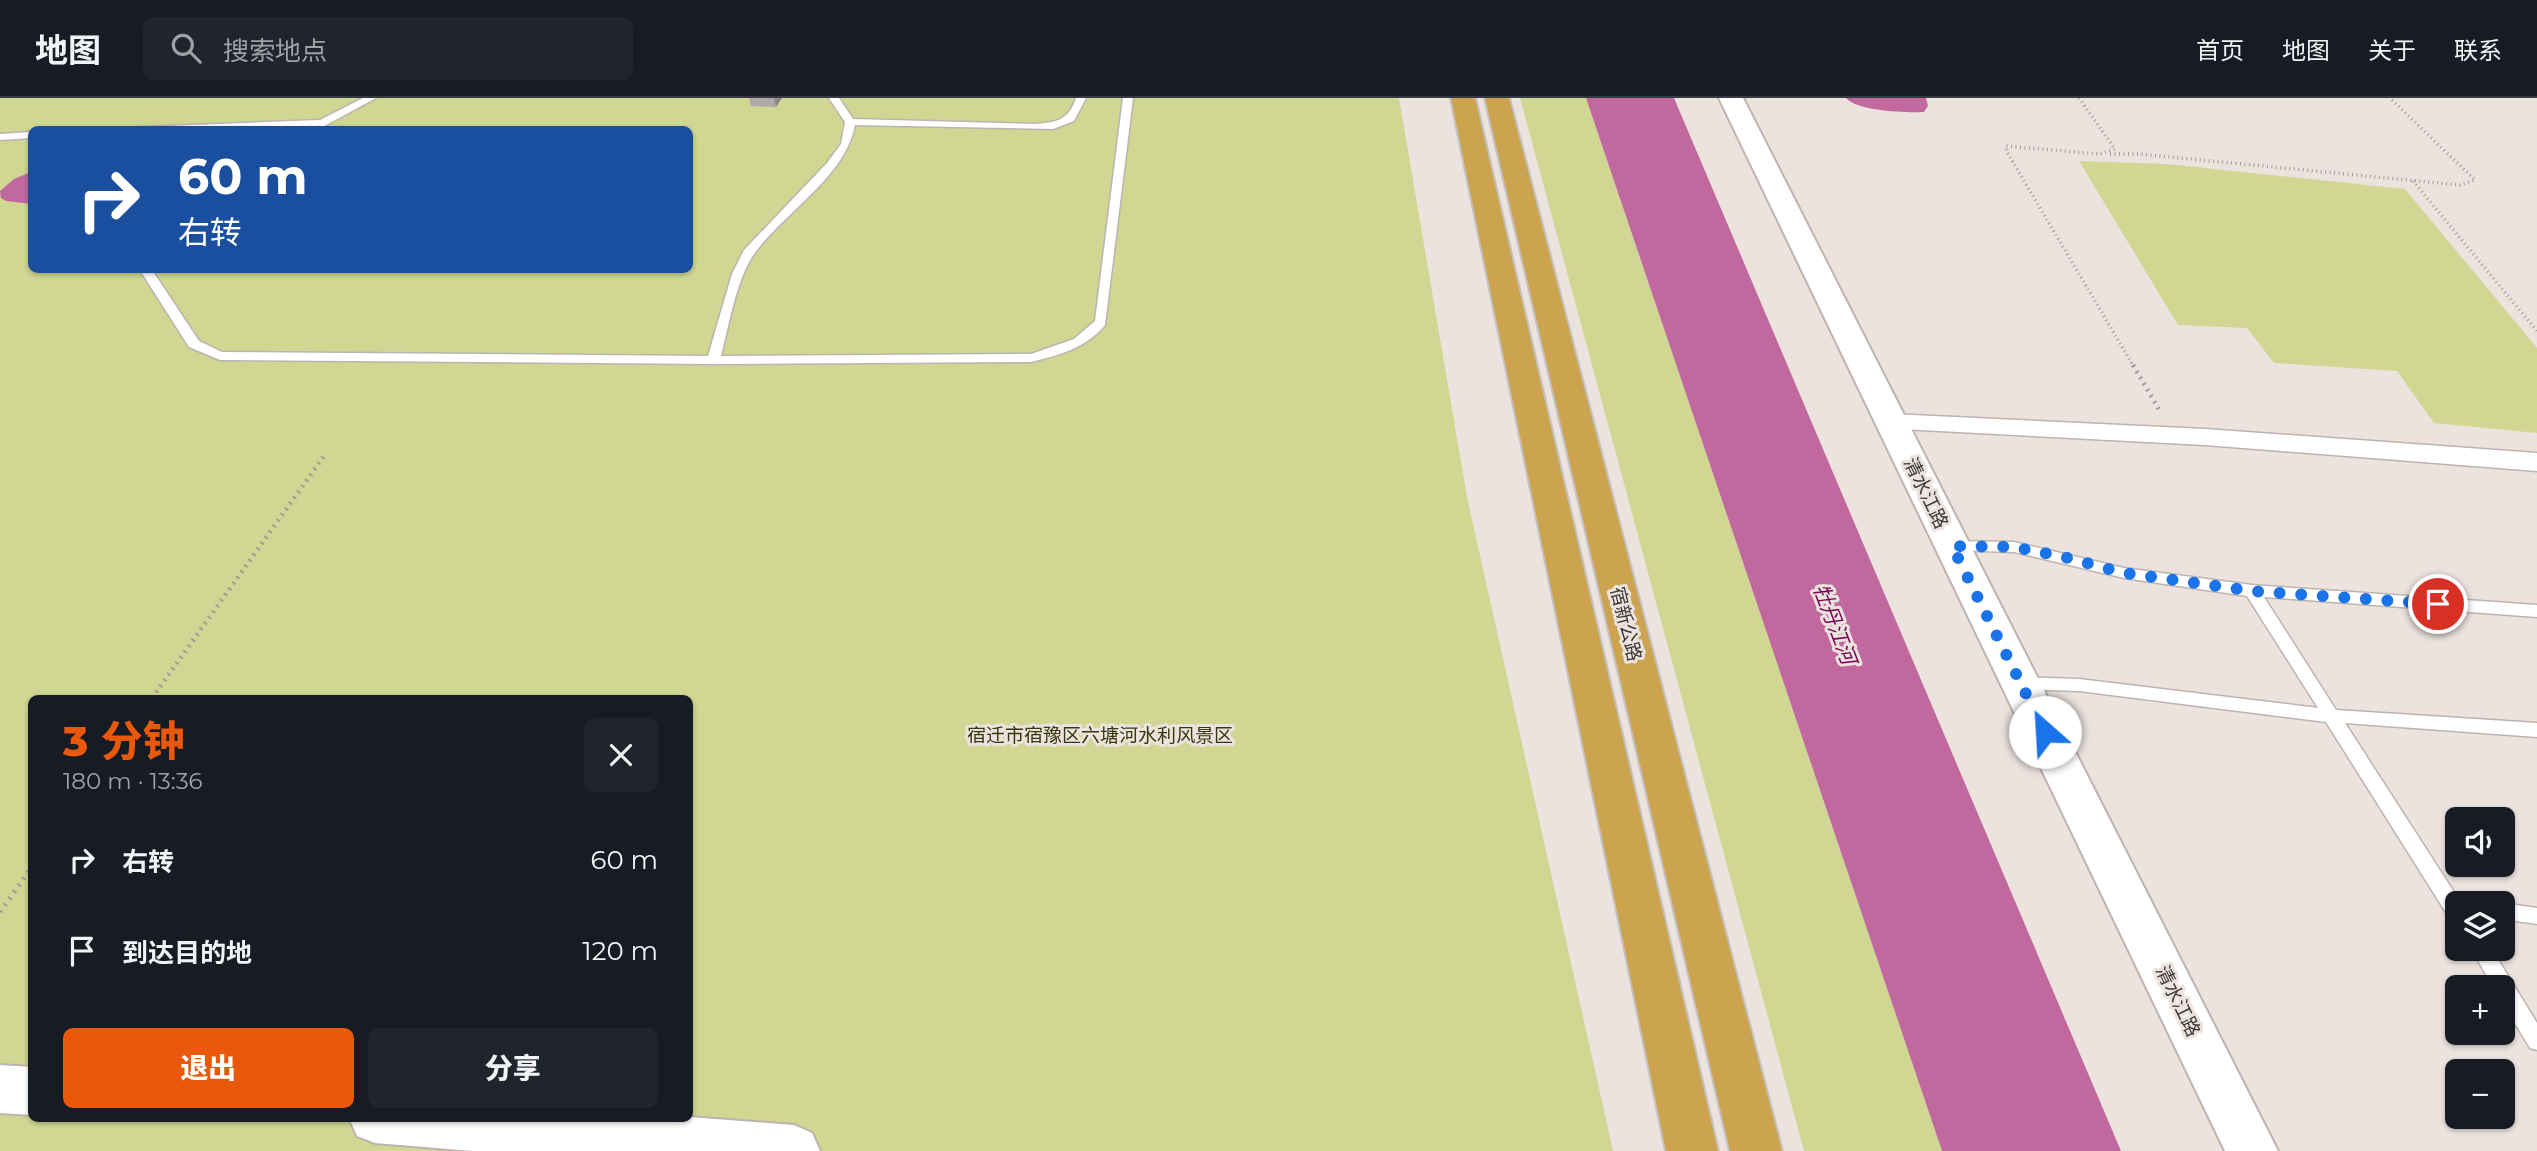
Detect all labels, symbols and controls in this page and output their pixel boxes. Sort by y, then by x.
search box [143,17,633,80]
icon: search [167,29,205,67]
text: 地图 [35,30,101,70]
text: 搜索地点 [223,35,327,67]
text: 首页 [2196,36,2244,65]
text: 地图 [2282,36,2330,65]
text: 关于 [2368,36,2416,65]
text: 联系 [2454,36,2502,65]
text: 60 m [178,147,308,206]
icon: right [63,154,154,245]
text: 右转 [178,213,242,252]
street label: 清水江路 [1899,454,1953,532]
pin [2408,574,2468,634]
water label: 牡丹江河 [1808,580,1863,671]
street label: 宿新公路 [1606,584,1646,664]
icon: arrive [2419,585,2457,623]
position arrow [2008,695,2082,769]
text: 3 分钟 [63,715,185,767]
button: close [584,718,658,792]
park label: 宿迁市宿豫区六塘河水利风景区 [967,724,1233,747]
text: 180 m · 13:36 [63,767,203,795]
map controls [2445,807,2515,1129]
button: sound [2445,807,2515,877]
icon: right [63,841,101,879]
text: 60 m [591,844,658,876]
text: 右转 [122,846,174,878]
button: layers [2445,891,2515,961]
icon: arrive [63,932,101,970]
text: 120 m [582,935,658,967]
text: 到达目的地 [122,937,252,969]
street label: 清水江路 [2151,962,2205,1040]
button: + [2445,975,2515,1045]
button: 退出 [63,1028,354,1108]
button: 分享 [368,1028,658,1108]
button: − [2445,1059,2515,1129]

